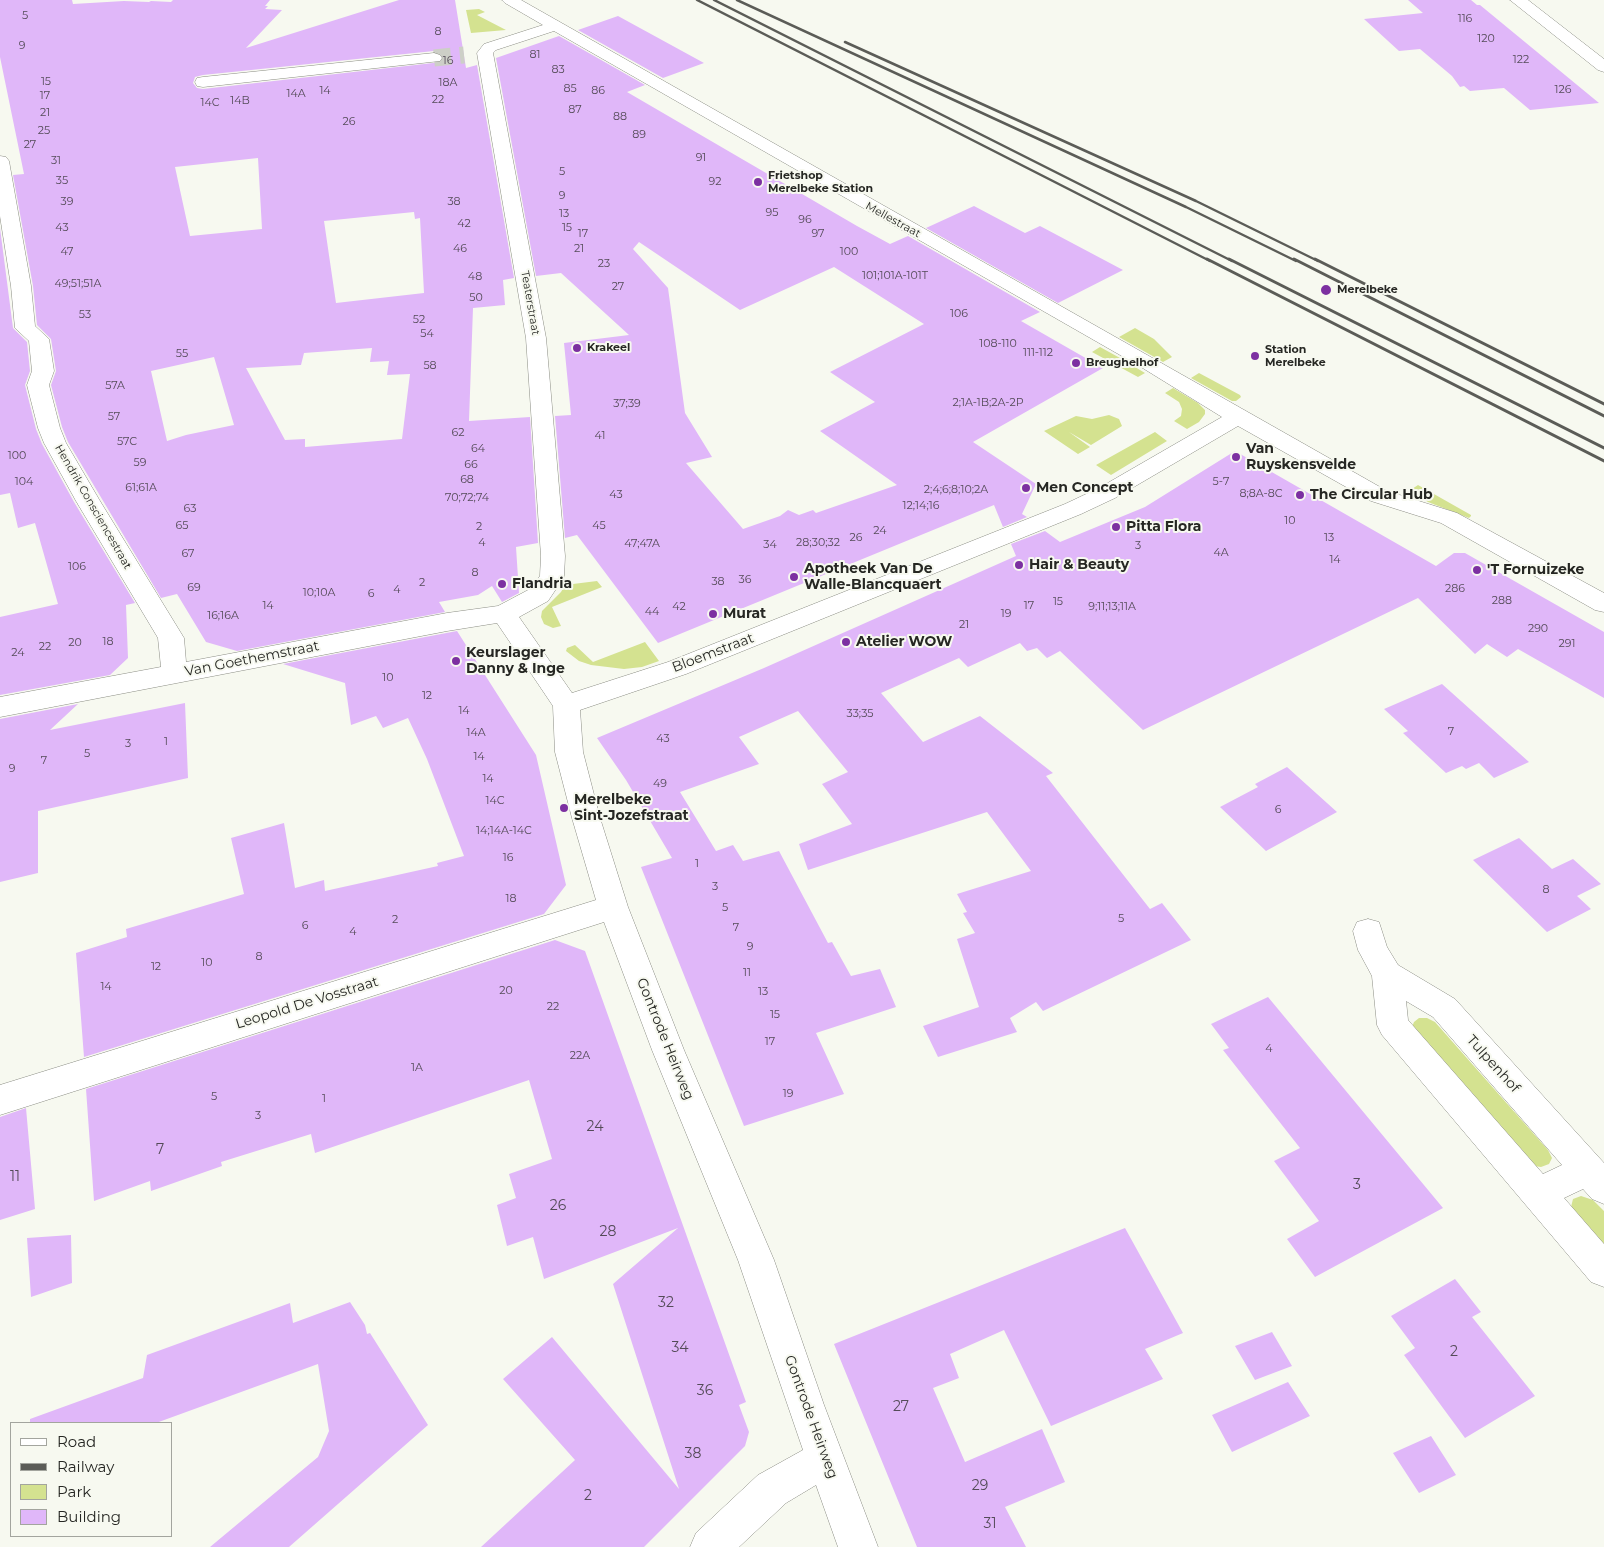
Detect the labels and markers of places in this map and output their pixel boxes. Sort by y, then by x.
place label: Frietshop Merelbeke Station [768,169,873,195]
marker: Frietshop Merelbeke Station [752,176,764,188]
marker: Merelbeke [1319,283,1333,297]
place label: Merelbeke [1337,283,1398,297]
place label: Krakeel [587,341,630,355]
marker: Krakeel [571,342,583,354]
place label: Station Merelbeke [1265,343,1326,369]
marker: Station Merelbeke [1249,350,1261,362]
place label: Breughelhof [1086,356,1158,370]
marker: Breughelhof [1070,357,1082,369]
place label: Van Ruyskensvelde [1246,441,1356,474]
marker: Van Ruyskensvelde [1230,451,1242,463]
place label: Men Concept [1036,480,1133,496]
marker: Men Concept [1020,482,1032,494]
place label: The Circular Hub [1310,487,1433,503]
marker: The Circular Hub [1294,489,1306,501]
place label: Pitta Flora [1126,519,1201,535]
marker: Pitta Flora [1110,521,1122,533]
place label: Hair & Beauty [1029,557,1129,573]
marker: Hair & Beauty [1013,559,1025,571]
place label: Apotheek Van De Walle-Blancquaert [804,561,942,594]
place label: 'T Fornuizeke [1487,562,1584,578]
marker: 'T Fornuizeke [1471,564,1483,576]
marker: Apotheek Van De Walle-Blancquaert [788,571,800,583]
place label: Flandria [512,576,572,592]
marker: Flandria [496,578,508,590]
place label: Murat [723,606,766,622]
marker: Murat [707,608,719,620]
place label: Atelier WOW [856,634,952,650]
marker: Atelier WOW [840,636,852,648]
place label: Keurslager Danny & Inge [466,645,565,678]
marker: Keurslager Danny & Inge [450,655,462,667]
place label: Merelbeke Sint-Jozefstraat [574,792,689,824]
marker: Merelbeke Sint-Jozefstraat [558,802,570,814]

